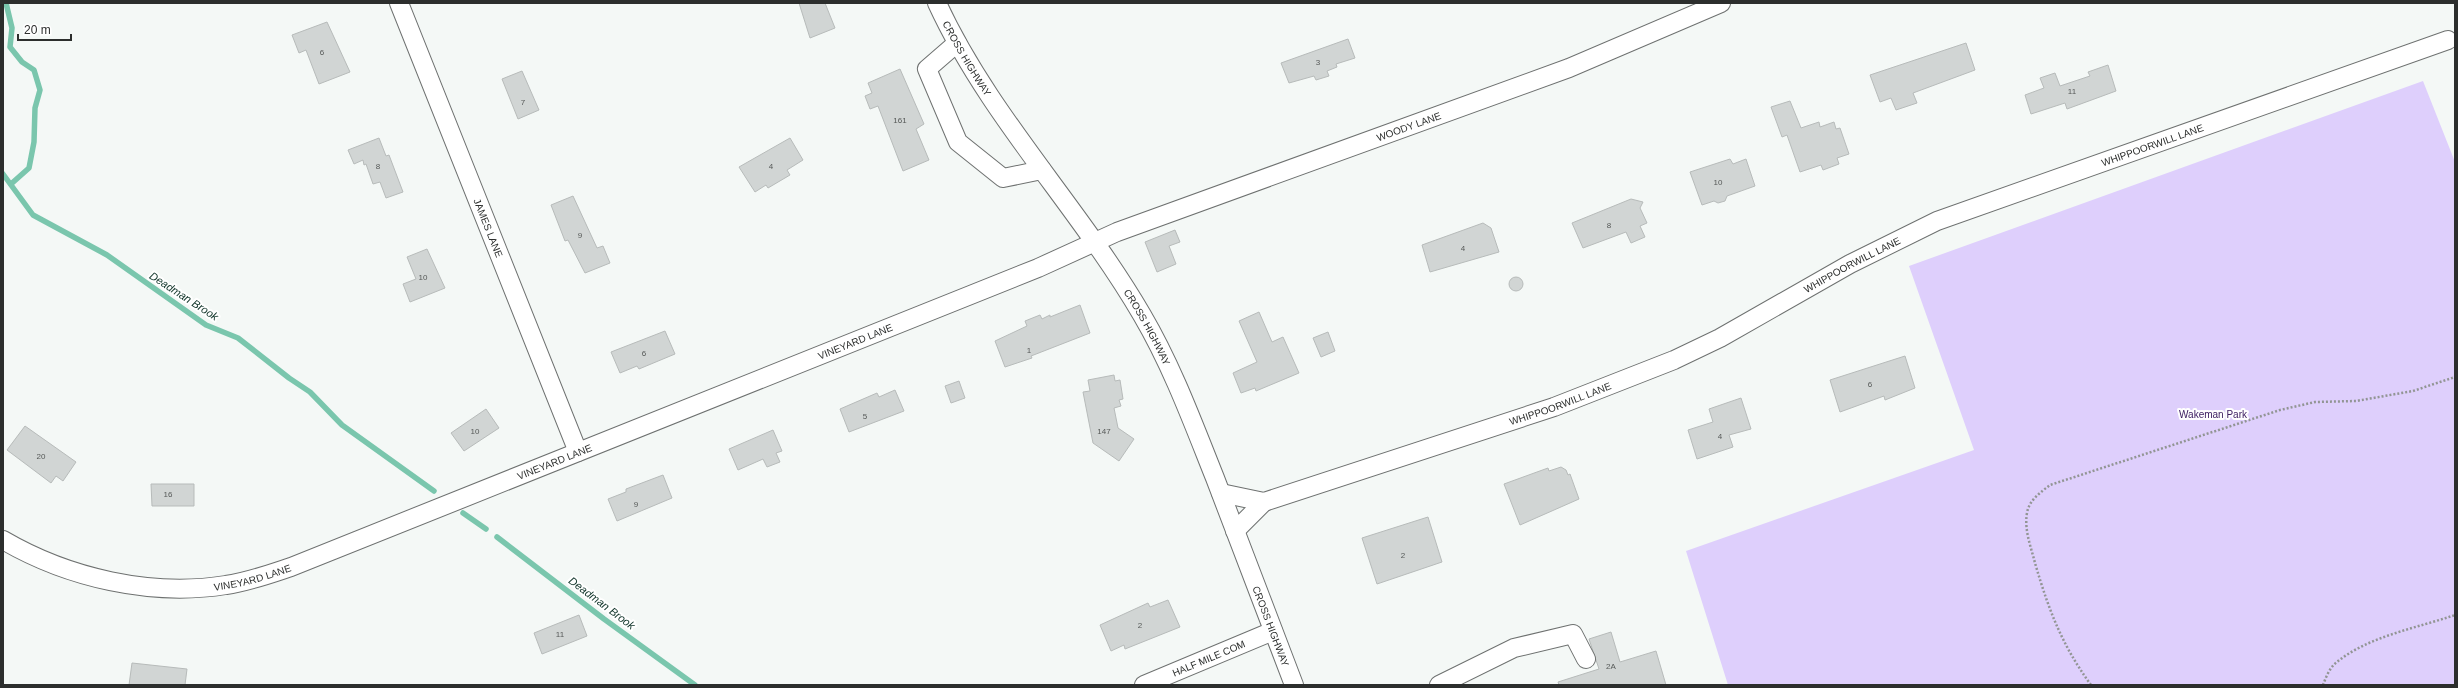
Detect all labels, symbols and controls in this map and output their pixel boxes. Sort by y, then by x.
scale bar [18,16,71,42]
street label: CROSS HIGHWAY [941,19,993,98]
text: 20 m [24,23,51,37]
house number: 6 [320,48,325,57]
house number: 3 [1316,58,1321,67]
house number: 11 [2068,87,2077,96]
house number: 7 [521,98,526,107]
street label: WOODY LANE [1375,110,1443,143]
house number: 161 [893,116,907,125]
street label: WHIPPOORWILL LANE [2100,122,2205,168]
house number: 8 [376,162,381,171]
house number: 4 [769,162,774,171]
house number: 10 [1714,178,1723,187]
street label: JAMES LANE [472,197,505,259]
house number: 8 [1607,221,1612,230]
house number: 9 [578,231,583,240]
street label: WHIPPOORWILL LANE [1802,235,1902,295]
house number: 4 [1461,244,1466,253]
water label: Deadman Brook [147,269,221,323]
house number: 10 [419,273,428,282]
street label: CROSS HIGHWAY [1122,287,1172,367]
street label: VINEYARD LANE [816,322,895,361]
house number: 1 [1027,346,1032,355]
house number: 6 [642,349,647,358]
street label: WHIPPOORWILL LANE [1508,380,1613,427]
house number: 6 [1868,380,1873,389]
park label: Wakeman Park [2179,409,2248,420]
house number: 5 [863,412,868,421]
house number: 10 [471,427,480,436]
house number: 147 [1097,427,1111,436]
house number: 4 [1718,432,1723,441]
street label: VINEYARD LANE [516,442,594,482]
house number: 20 [37,452,46,461]
house number: 16 [164,490,173,499]
house number: 9 [634,500,639,509]
house number: 2 [1401,551,1406,560]
street label: VINEYARD LANE [213,562,293,593]
water label: Deadman Brook [567,574,638,632]
street label: CROSS HIGHWAY [1250,585,1291,668]
house number: 2 [1138,621,1143,630]
house number: 11 [556,630,565,639]
street label: HALF MILE COM [1171,638,1247,679]
house number: 2A [1606,662,1617,671]

